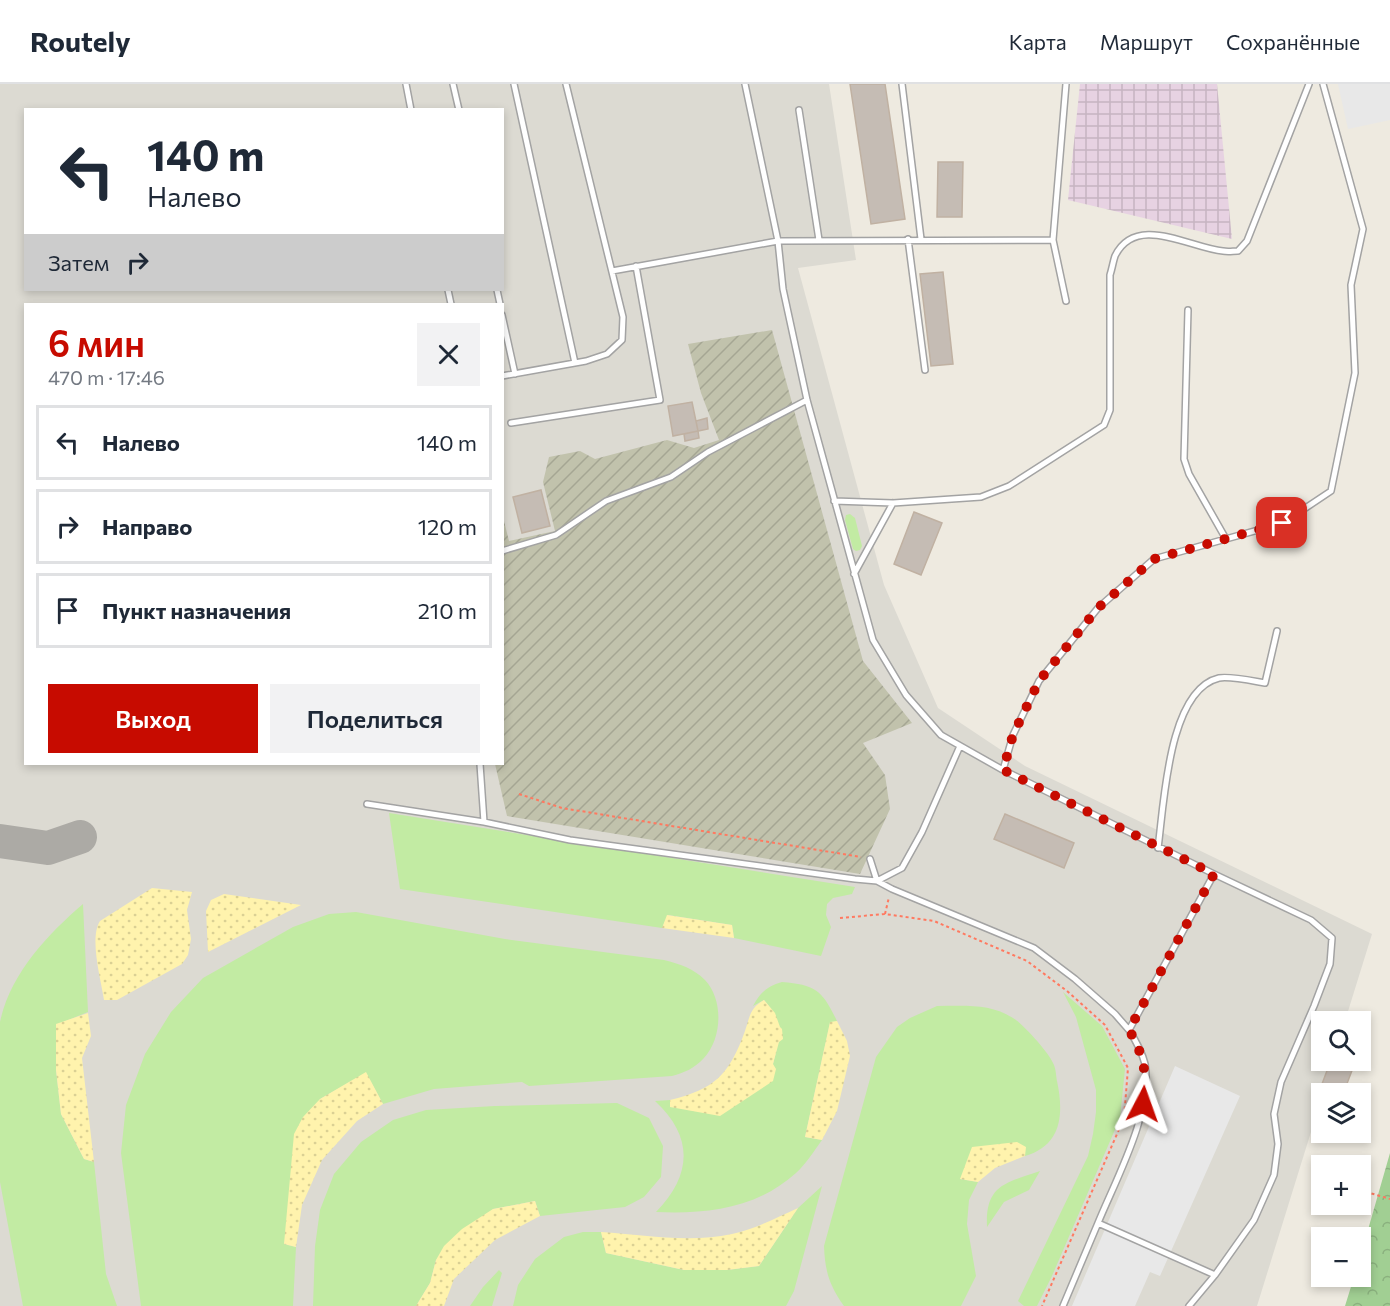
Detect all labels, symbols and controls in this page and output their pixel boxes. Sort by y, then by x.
text: Routely [30,24,131,58]
text: Карта [1009,29,1067,54]
text: Маршрут [1100,29,1193,54]
text: Сохранённые [1226,29,1360,54]
text: 140 m [147,128,264,180]
icon: left [48,132,126,210]
text: Налево [147,180,242,213]
icon: right [121,246,154,279]
text: Затем [48,249,109,276]
text: 6 мин [48,320,145,364]
button: close [417,323,480,386]
text: 470 m · 17:46 [48,365,165,389]
icon: left [51,426,84,459]
text: Налево [102,429,180,456]
text: 140 m [417,429,477,456]
pin [1256,497,1307,548]
icon: arrive [1265,506,1298,539]
icon: right [51,510,84,543]
text: Направо [102,513,192,540]
text: 120 m [418,513,477,540]
icon: arrive [51,594,84,627]
text: Пункт назначения [102,597,291,624]
text: 210 m [418,597,477,624]
button: Выход [48,684,258,753]
button: Поделиться [270,684,480,753]
map controls [1311,1011,1371,1287]
button: search [1311,1011,1371,1071]
position arrow [1111,1072,1175,1136]
button: layers [1311,1083,1371,1143]
button: + [1311,1155,1371,1215]
button: − [1311,1227,1371,1287]

